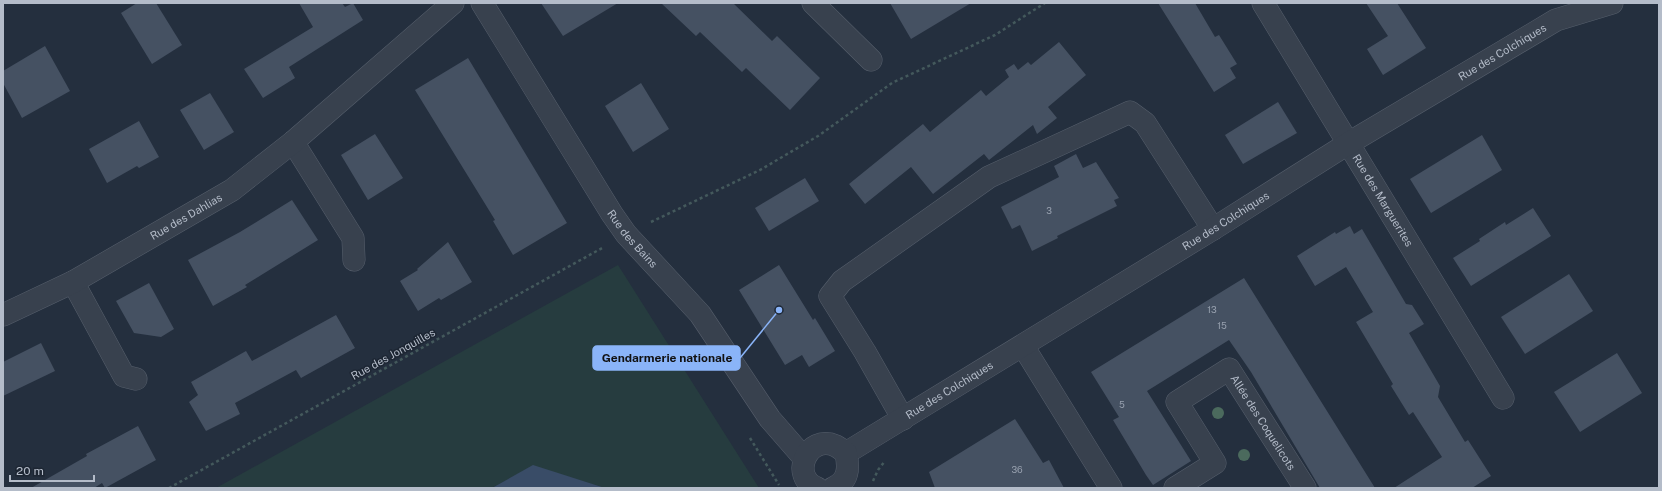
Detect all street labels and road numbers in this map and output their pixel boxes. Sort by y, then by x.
street label: Rue des Colchiques [1456,21,1549,83]
street label: Rue des Marguerites [1350,152,1416,249]
street label: Rue des Colchiques [1180,189,1272,252]
street label: Rue des Dahlias [148,191,225,242]
street label: Rue des Bains [605,208,660,270]
street label: Rue des Jonquilles [349,326,437,382]
street label: Rue des Colchiques [903,359,995,421]
street label: Allée des Coquelicots [1228,373,1298,473]

